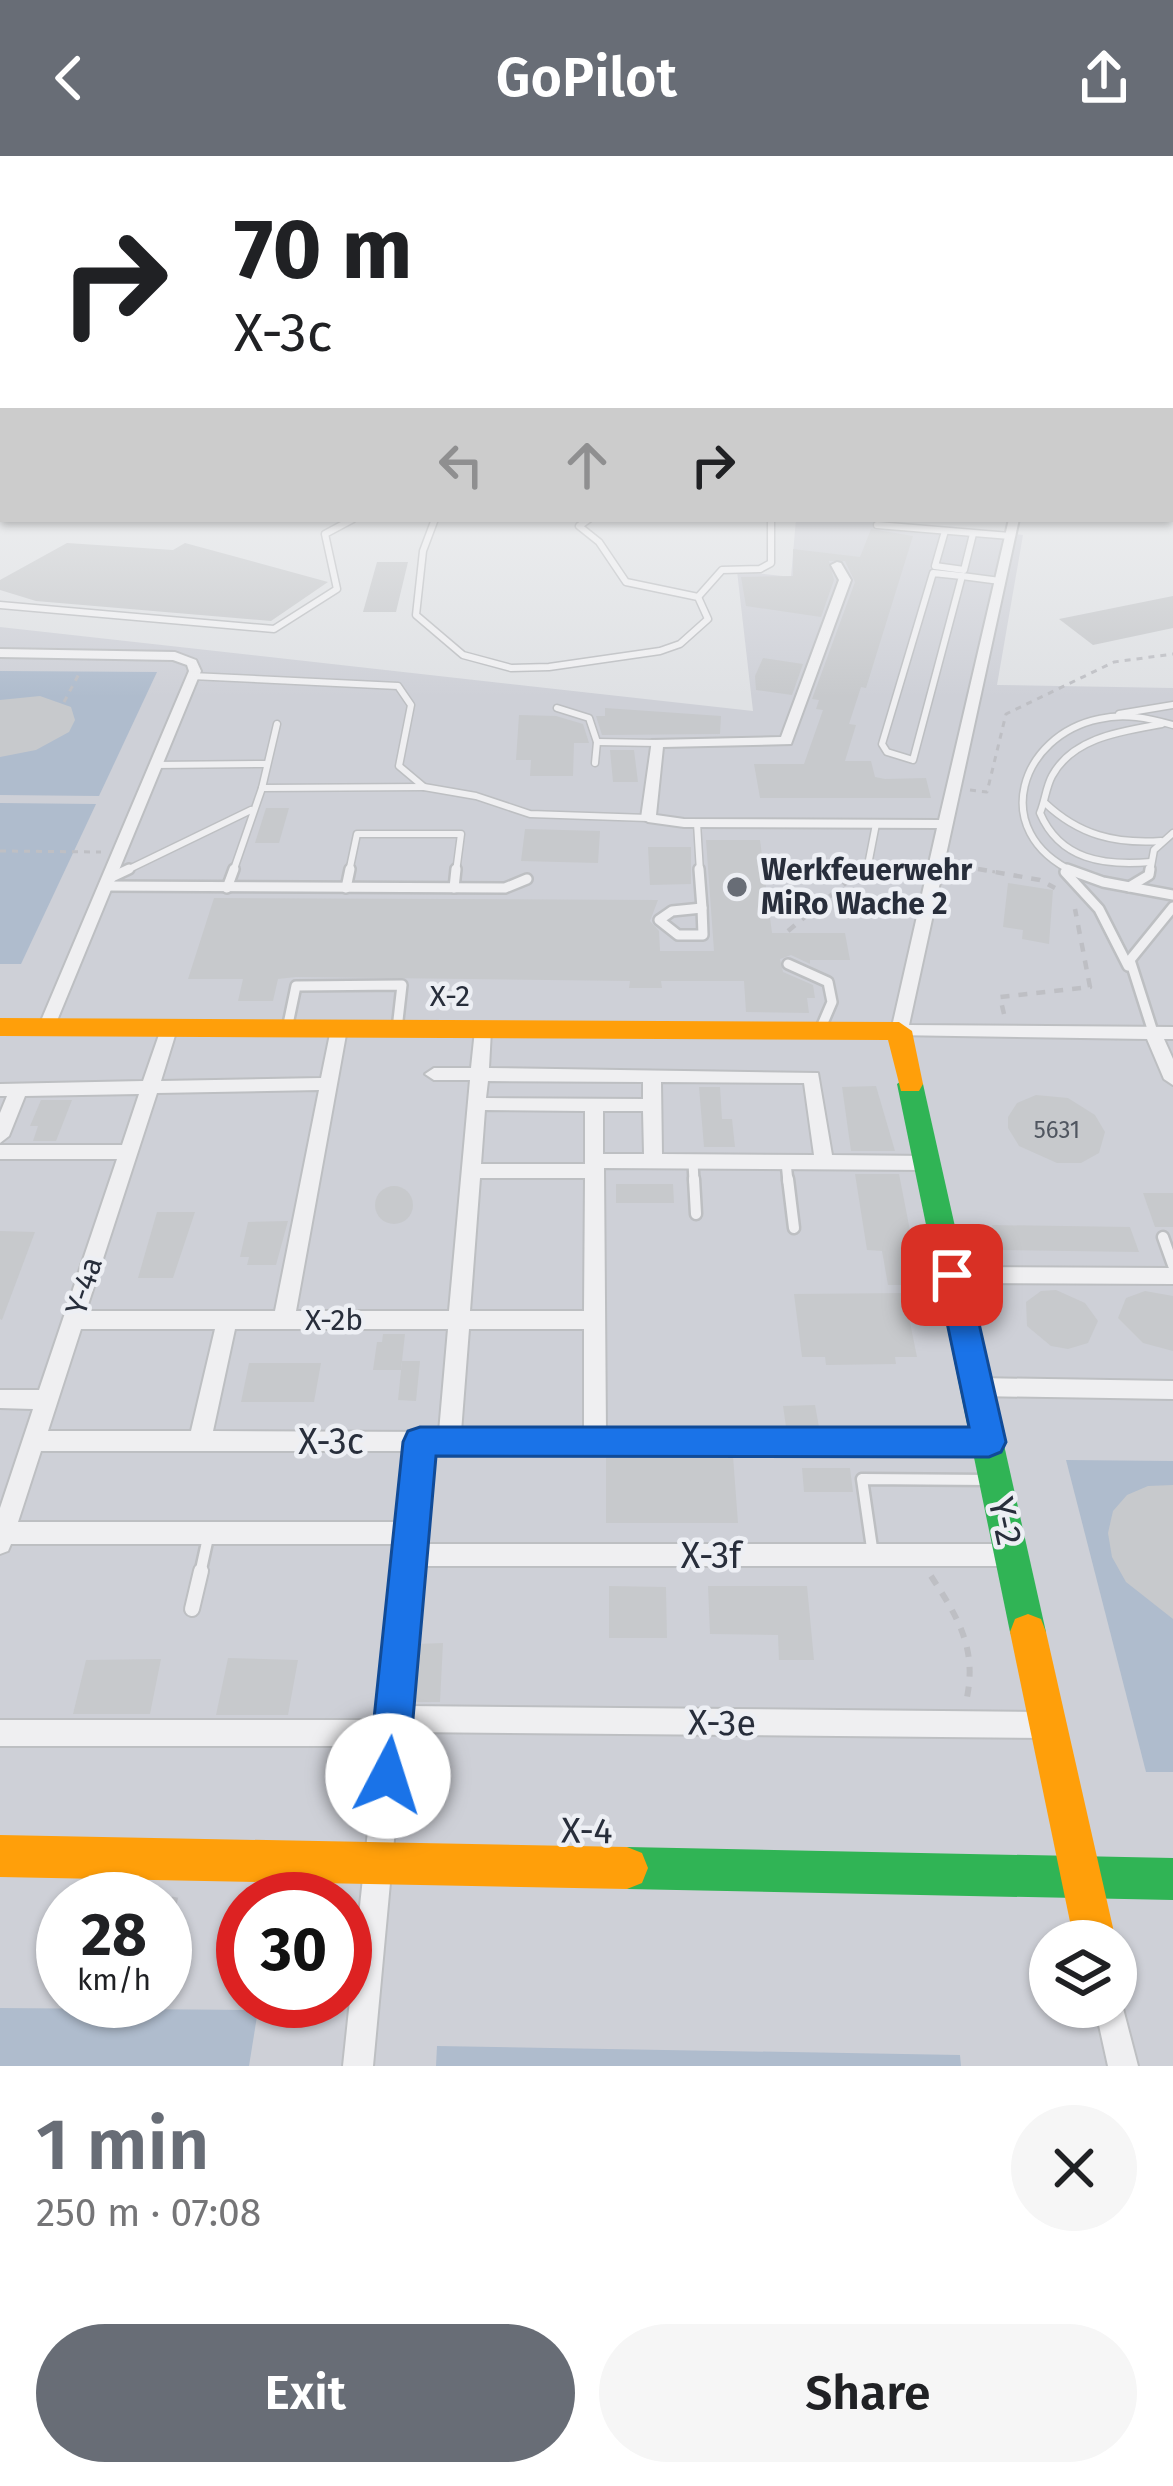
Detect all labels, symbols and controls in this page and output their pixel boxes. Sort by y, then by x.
icon: back [36,45,102,111]
icon: share [1071,45,1137,111]
text: GoPilot [496,46,677,110]
text: 70 m [234,199,412,300]
icon: right [36,204,192,360]
text: X-3c [234,301,333,365]
icon: left [428,432,494,498]
icon: ahead [554,432,620,498]
icon: right [680,432,746,498]
place label: Werkfeuerwehr MiRo Wache 2 [761,852,973,922]
marker: Werkfeuerwehr MiRo Wache 2 [724,874,750,900]
street label: X-2 [430,978,470,1014]
house number: 5631 [1034,1116,1080,1144]
pin [901,1224,1003,1326]
icon: arrive [919,1242,985,1308]
street label: Y-4a [58,1252,110,1320]
street label: X-2b [305,1302,363,1338]
street label: X-3c [298,1420,364,1464]
street label: Y-2 [979,1493,1032,1549]
street label: X-3f [681,1534,744,1578]
street label: X-3e [688,1700,756,1746]
position arrow [325,1713,451,1839]
street label: X-4 [561,1809,613,1853]
speed limit sign: 30 [216,1872,372,2028]
text: 28 [81,1899,147,1971]
map controls [1029,1920,1137,2028]
button: layers [1029,1920,1137,2028]
text: km/h [77,1962,151,1998]
text: 1 min [36,2102,209,2188]
button: close [1011,2105,1137,2231]
text: 250 m · 07:08 [36,2190,261,2236]
button: Exit [36,2324,575,2462]
button: Share [599,2324,1137,2462]

